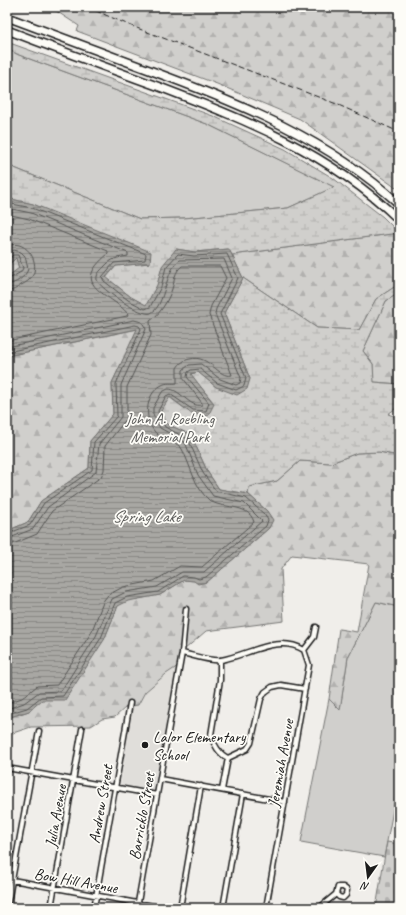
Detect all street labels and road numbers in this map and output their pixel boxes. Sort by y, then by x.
street label: Jeremiah Avenue [263,716,299,810]
street label: Andrew Street [84,762,118,845]
street label: Barricklo Street [124,769,160,861]
street label: Julia Avenue [40,781,72,850]
street label: Bow Hill Avenue [33,864,121,898]

